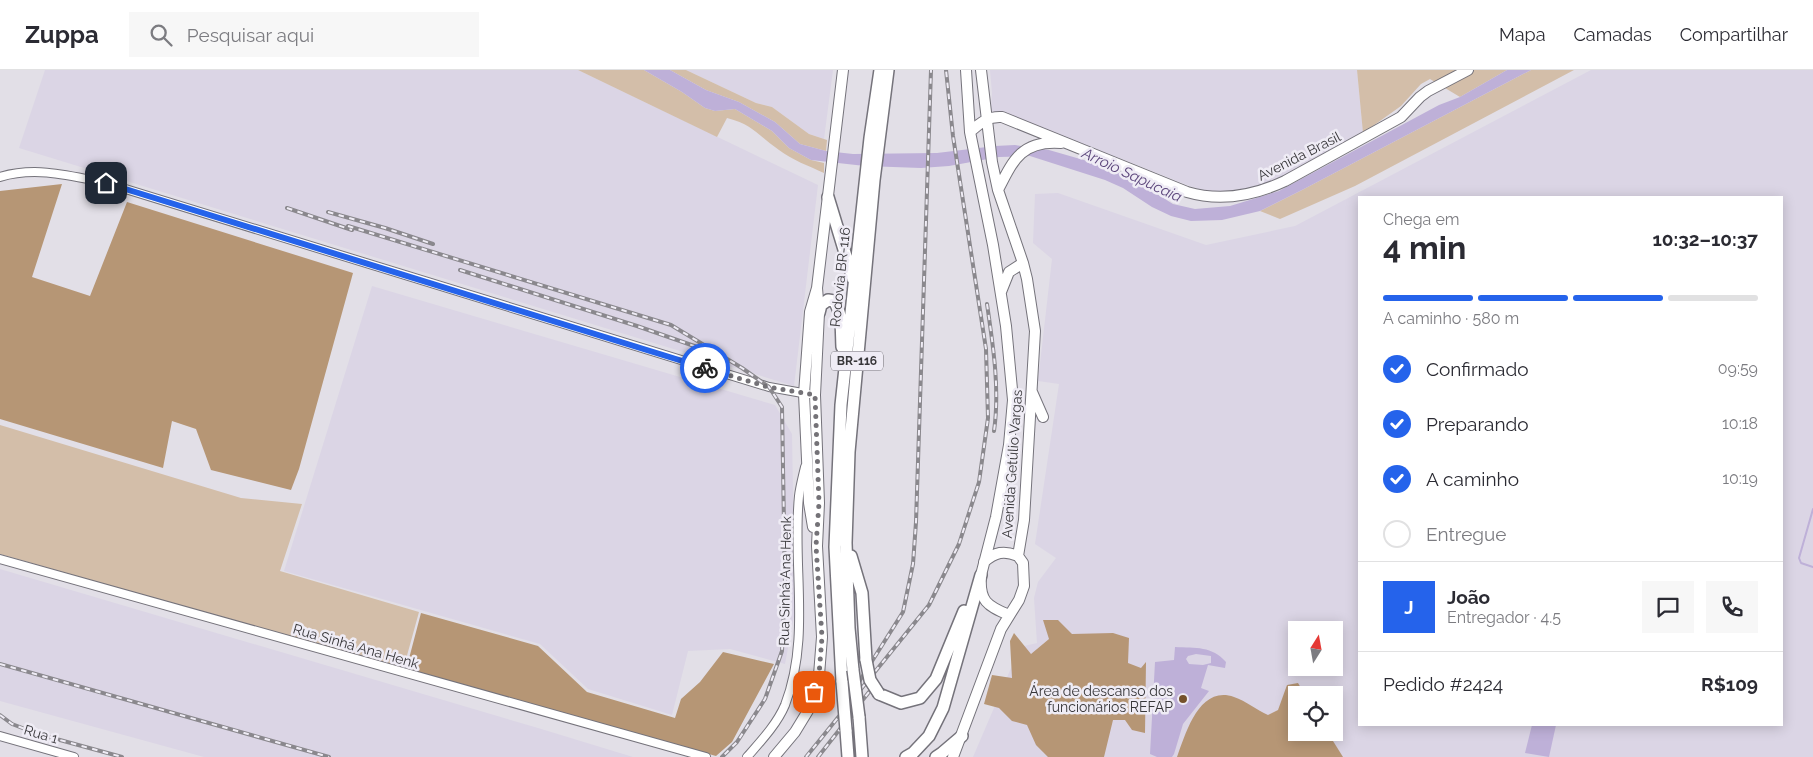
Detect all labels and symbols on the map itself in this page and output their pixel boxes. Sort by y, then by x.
street label: Avenida Brasil [1255,128,1343,184]
water label: Arroio Sapucaia [1078,144,1185,206]
pin [85,162,127,204]
street label: Rodovia BR-116 [827,226,853,328]
courier [680,343,730,393]
road number: BR-116 [831,352,883,370]
street label: Avenida Getúlio Vargas [999,389,1025,539]
street label: Rua Sinhá Ana Henk [776,515,794,646]
street label: Rua Sinhá Ana Henk [291,620,421,672]
north arrow [1288,621,1342,676]
pin [793,671,835,713]
place label: Área de descanso dos funcionários REFAP [1029,682,1173,715]
marker: Área de descanso dos funcionários REFAP [1177,693,1189,705]
street label: Rua 1 [22,722,60,746]

